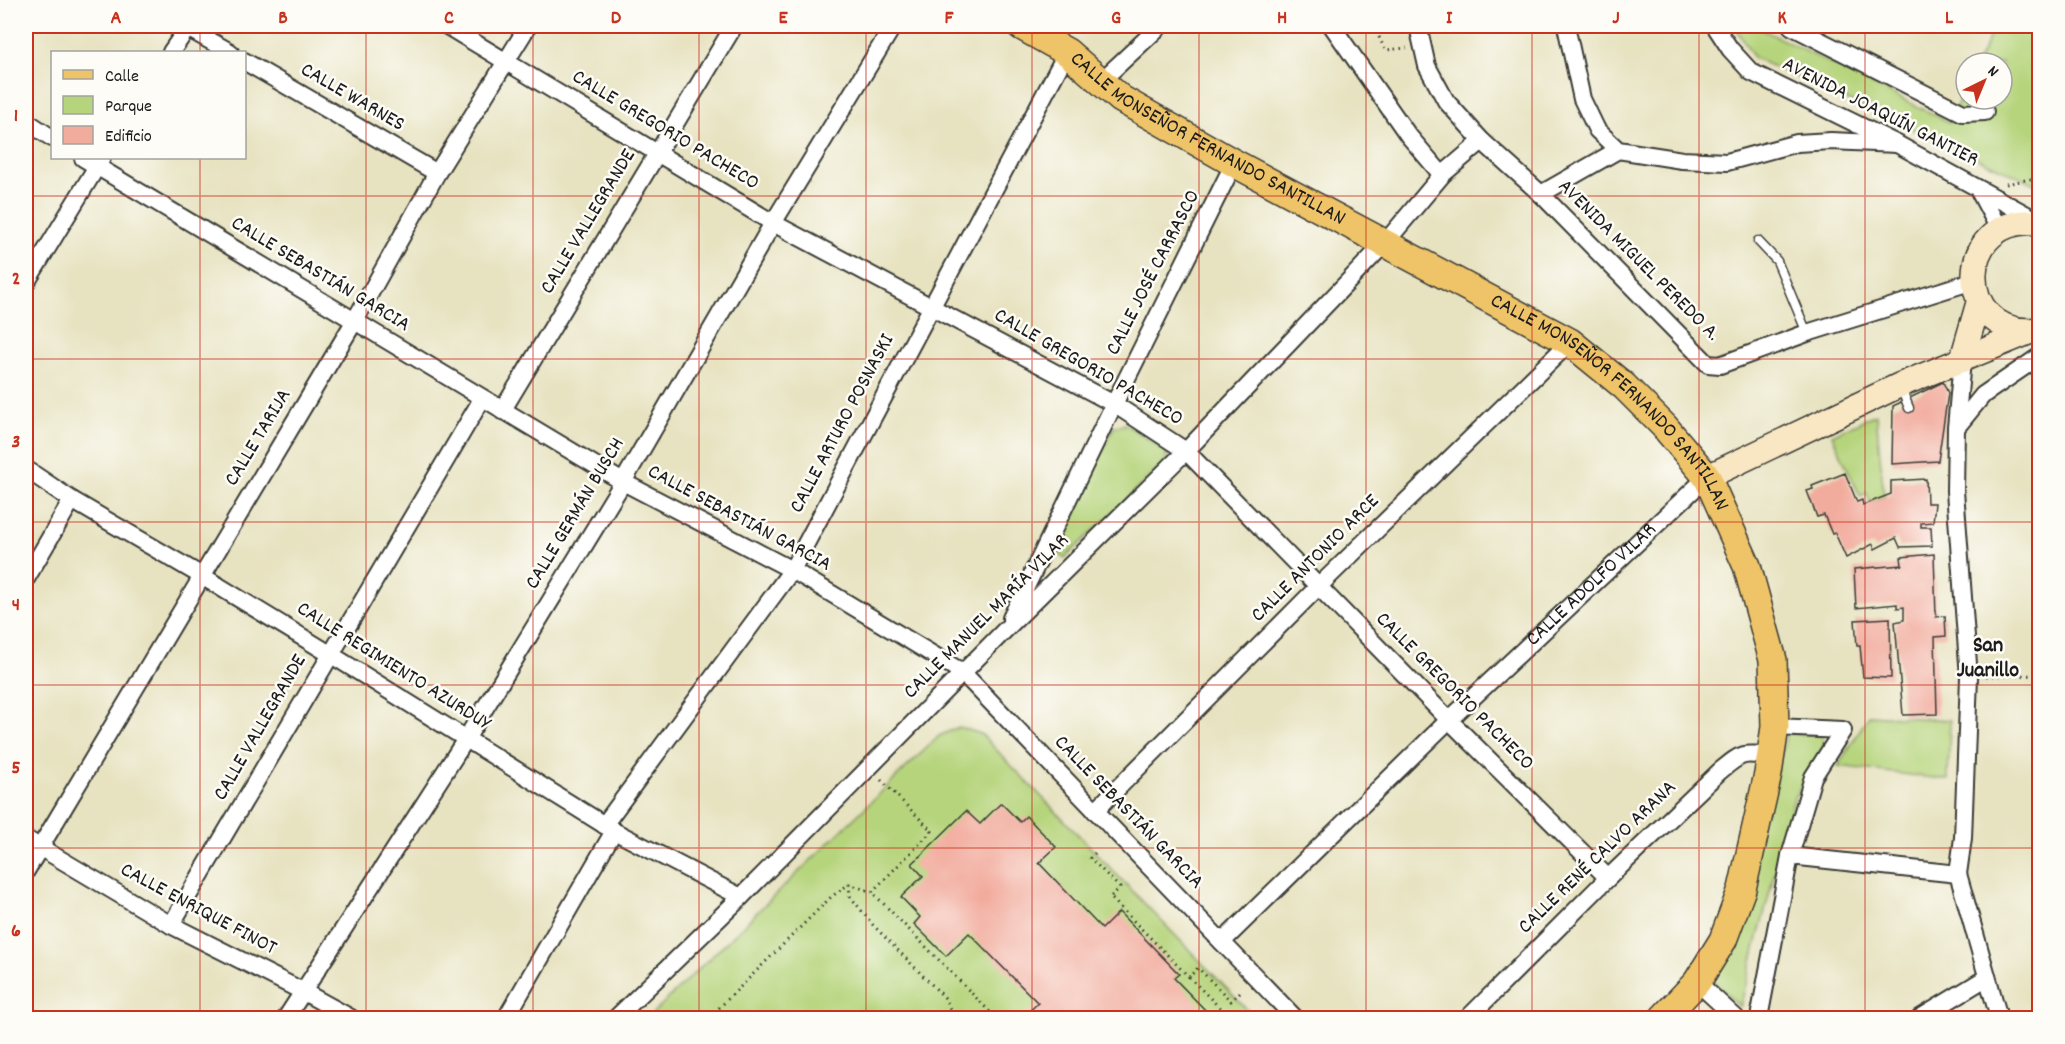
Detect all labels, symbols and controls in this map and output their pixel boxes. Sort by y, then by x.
text: A [111,5,122,33]
text: B [278,5,288,33]
text: C [444,5,454,33]
text: D [611,5,622,33]
text: E [778,5,788,33]
text: F [945,5,955,33]
text: G [1111,5,1121,33]
text: H [1277,5,1287,33]
text: I [1446,5,1453,33]
text: J [1612,5,1620,33]
text: K [1777,5,1787,33]
text: L [1945,5,1954,33]
street label: CALLE MONSEÑOR FERNANDO SANTILLAN [1063,45,1350,234]
street label: AVENIDA JOAQUÍN GANTIER [1777,50,1983,176]
legend [51,51,246,159]
north arrow [1954,51,2014,111]
street label: CALLE WARNES [294,56,410,140]
text: N [1982,61,2003,83]
street label: CALLE GREGORIO PACHECO [566,63,764,199]
text: Calle [105,65,139,90]
text: Parque [105,95,152,120]
text: 1 [14,103,18,131]
text: Edificio [105,125,152,150]
street label: CALLE VALLEGRANDE [534,143,645,300]
street label: AVENIDA MIGUEL PEREDO A. [1550,173,1726,349]
street label: CALLE JOSÉ CARRASCO [1099,185,1209,361]
street label: CALLE SEBASTIÁN GARCIA [225,209,415,341]
text: 2 [12,266,20,294]
street label: CALLE MONSEÑOR FERNANDO SANTILLAN [1484,287,1735,516]
street label: CALLE GREGORIO PACHECO [988,301,1188,435]
street label: CALLE ARTURO POSNASKI [783,329,903,519]
street label: CALLE TARIJA [218,384,300,492]
text: 3 [12,429,20,457]
street label: CALLE GERMÁN BUSCH [519,432,633,596]
street label: CALLE SEBASTIÁN GARCIA [642,458,836,580]
street label: CALLE ANTONIO ARCE [1245,488,1387,630]
street label: CALLE ADOLFO VILAR [1520,516,1664,654]
street label: CALLE MANUEL MARÍA VILAR [897,527,1077,707]
text: 4 [12,592,20,620]
street label: CALLE REGIMIENTO AZURDUY [290,595,497,740]
street label: CALLE GREGORIO PACHECO [1368,606,1540,778]
district label: San Juanillo [1957,631,2019,687]
street label: CALLE VALLEGRANDE [207,649,315,807]
street label: CALLE SEBASTIÁN GARCIA [1046,729,1210,897]
text: 5 [11,755,21,783]
street label: CALLE RENÉ CALVO ARANA [1512,774,1684,942]
street label: CALLE ENRIQUE FINOT [114,856,282,964]
text: 6 [11,918,21,946]

